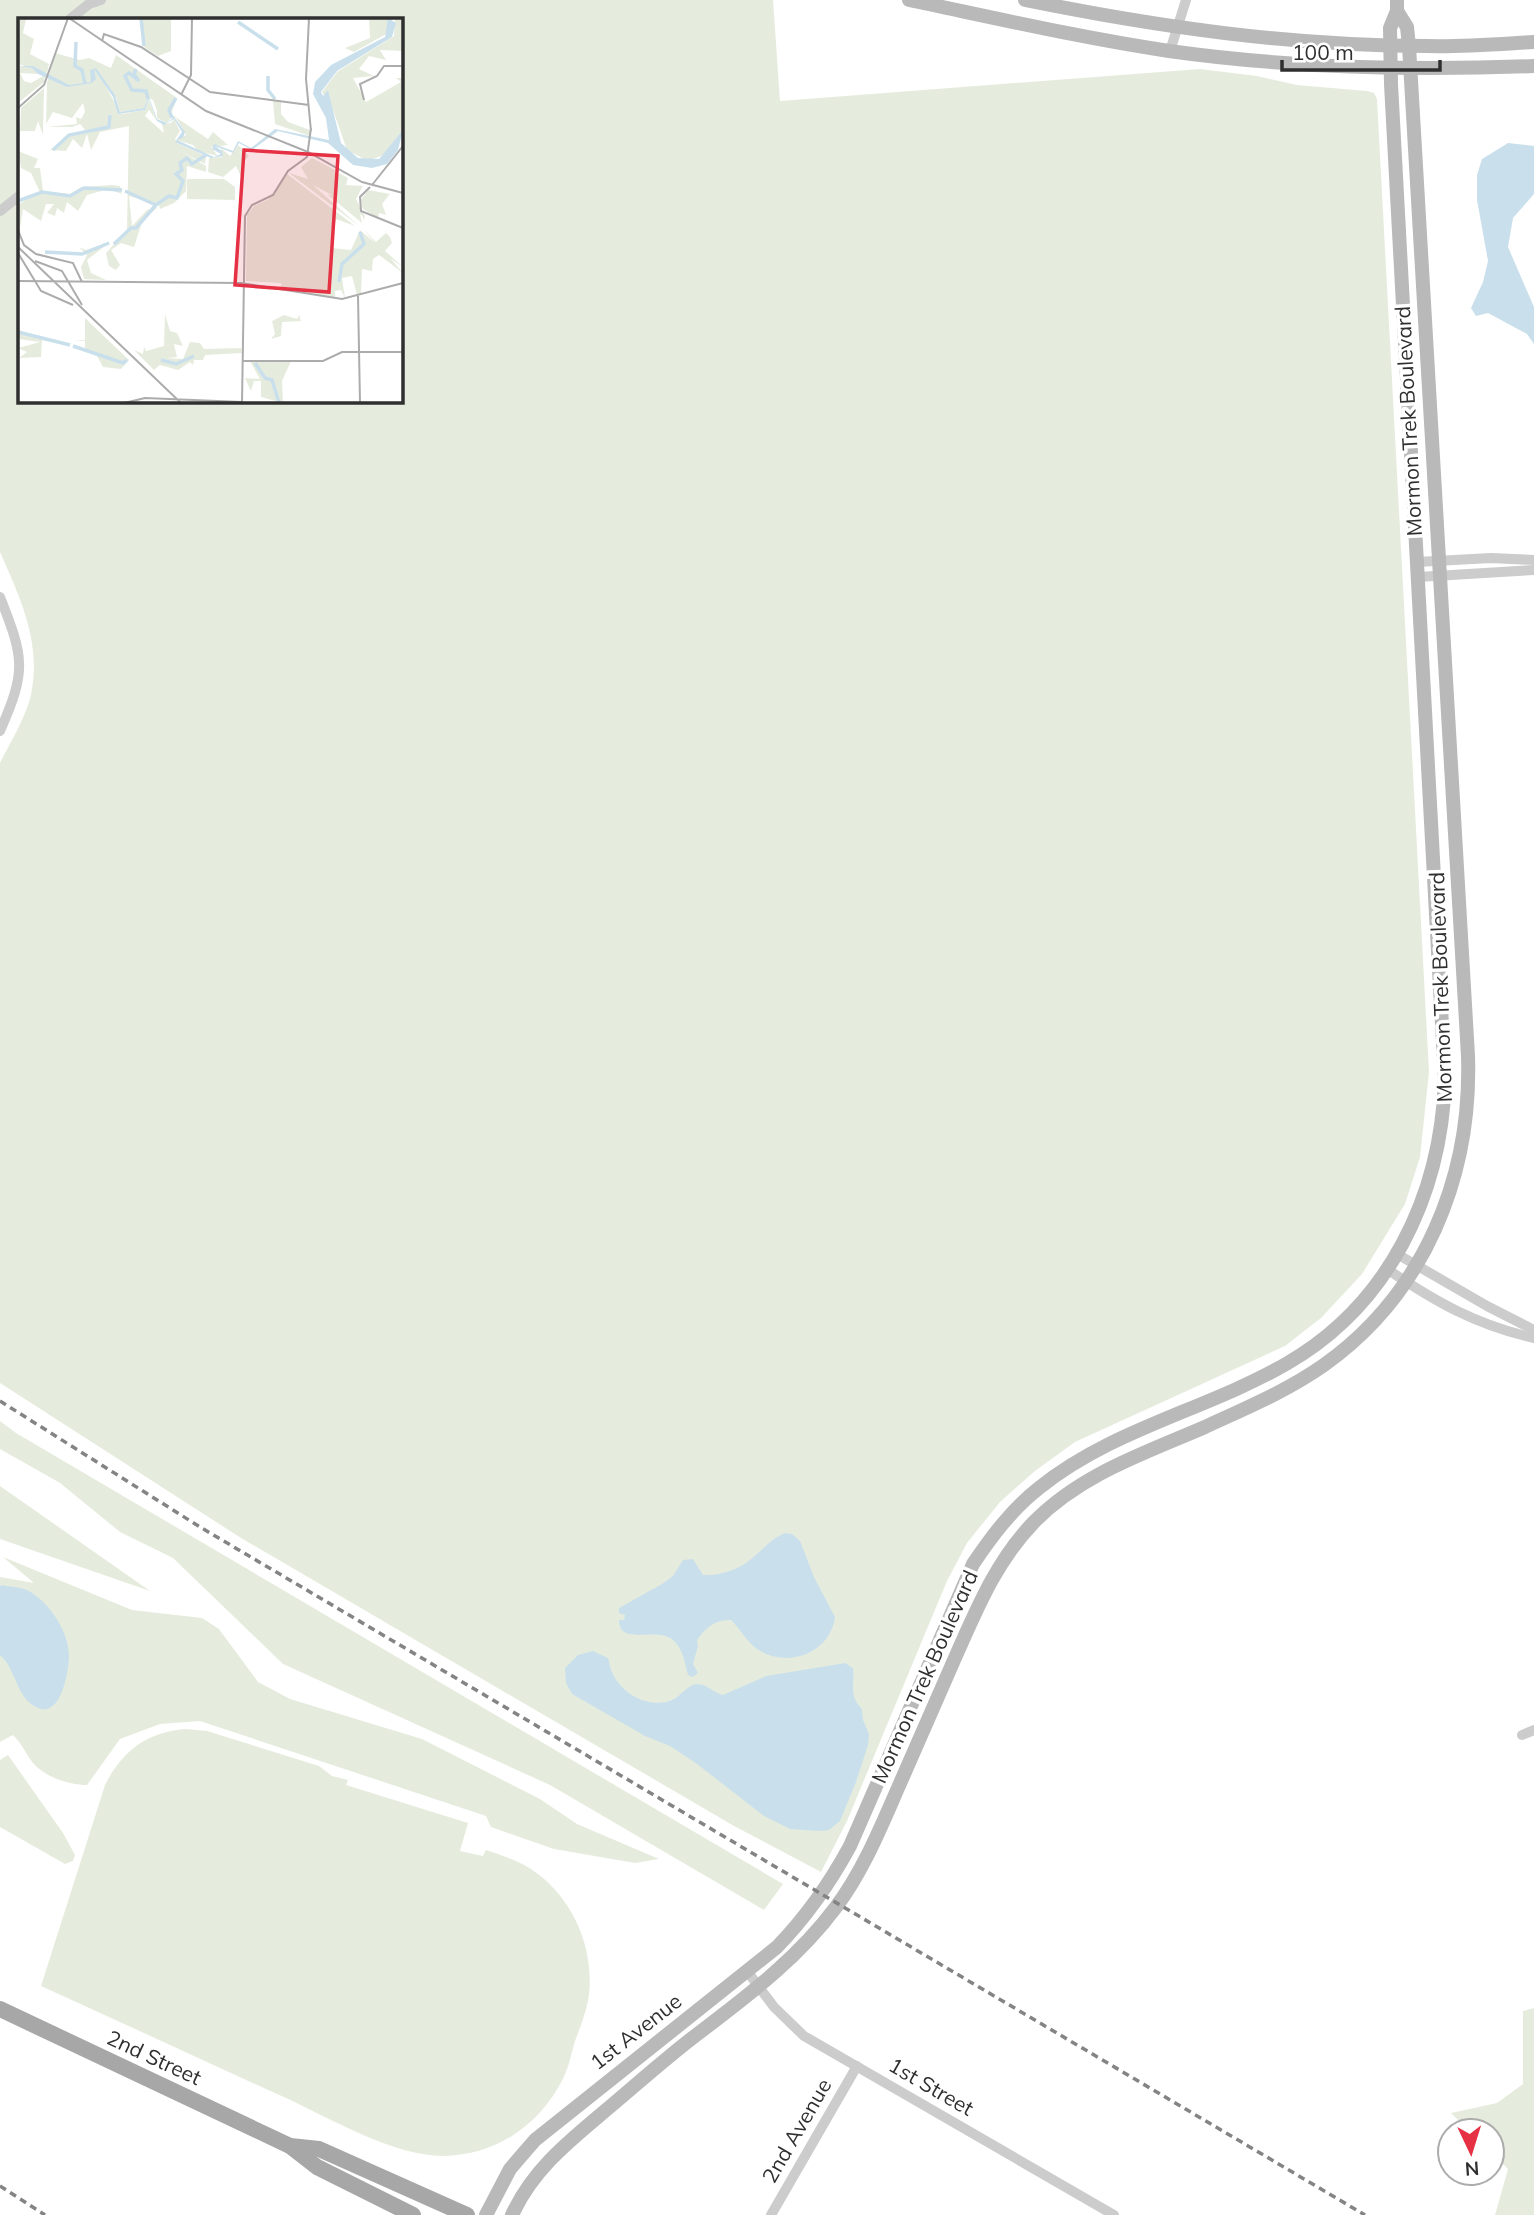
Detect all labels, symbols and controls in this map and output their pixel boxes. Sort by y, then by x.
inset map [18,18,402,402]
scale bar [1282,28,1440,72]
text: 100 m [1292,39,1354,65]
street label: Mormon Trek Boulevard [1389,305,1427,537]
street label: Mormon Trek Boulevard [1423,871,1457,1103]
street label: Mormon Trek Boulevard [865,1566,983,1787]
street label: 1st Avenue [584,1987,686,2075]
street label: 2nd Street [103,2024,206,2090]
street label: 1st Street [884,2051,979,2121]
street label: 2nd Avenue [756,2074,836,2187]
north arrow [1436,2117,1506,2187]
text: N [1464,2156,1480,2181]

